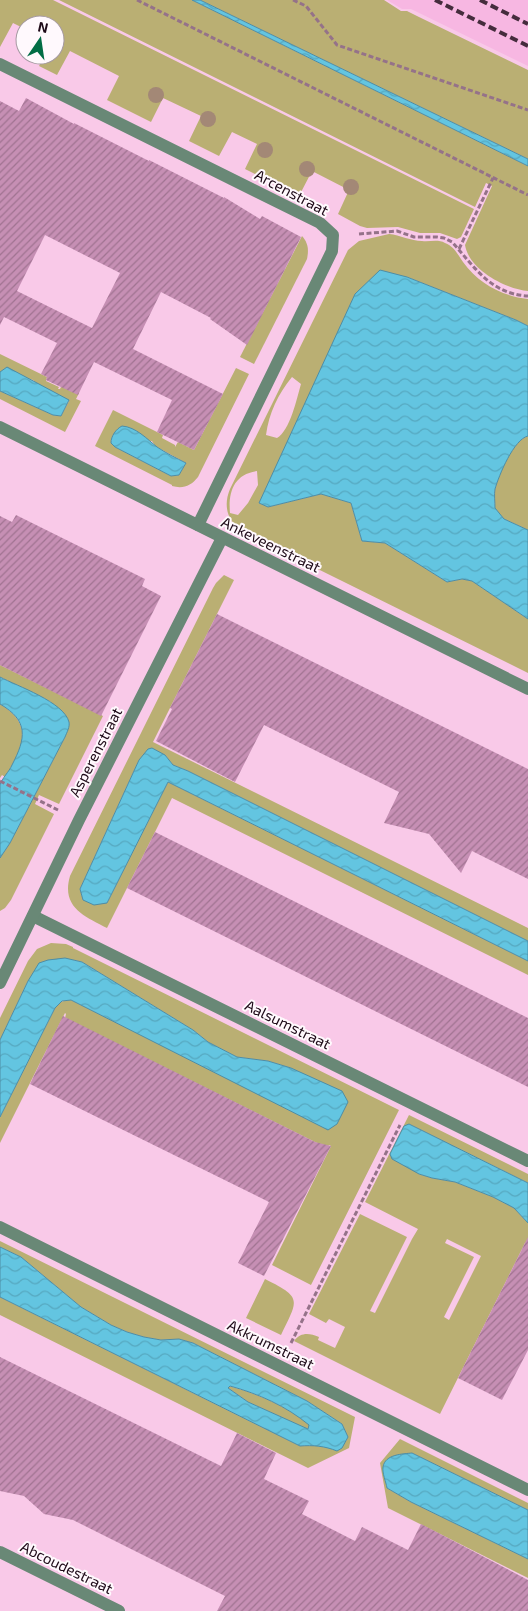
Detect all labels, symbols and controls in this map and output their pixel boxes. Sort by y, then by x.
north arrow [15,15,65,65]
text: N [36,17,50,36]
street label: Arcenstraat [252,165,332,219]
street label: Ankeveenstraat [219,512,324,576]
street label: Asperenstraat [65,704,125,800]
street label: Aalsumstraat [242,996,334,1053]
street label: Akkrumstraat [225,1315,317,1373]
street label: Abcoudestraat [18,1537,116,1597]

